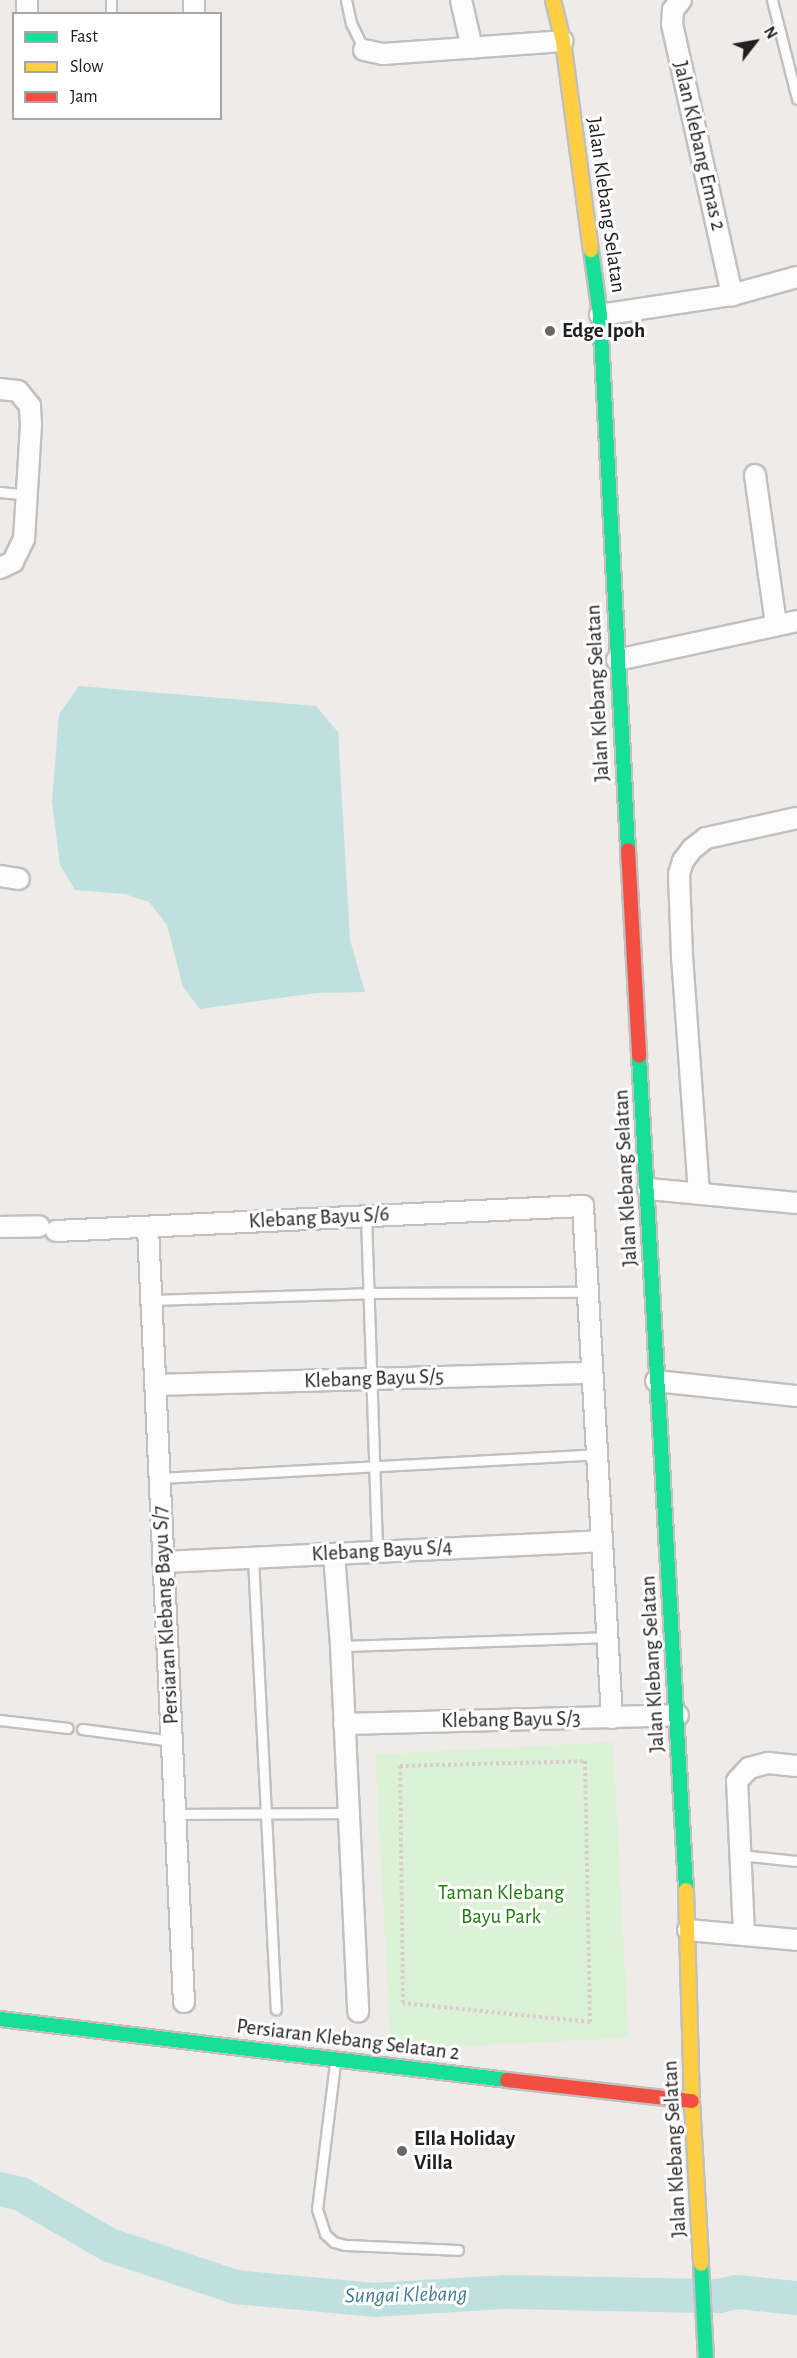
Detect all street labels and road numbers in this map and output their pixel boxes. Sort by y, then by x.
street label: Jalan Klebang Emas 2 [667,59,731,233]
street label: Jalan Klebang Selatan [581,116,631,294]
street label: Jalan Klebang Selatan [581,604,615,782]
street label: Jalan Klebang Selatan [609,1089,643,1267]
street label: Klebang Bayu S/6 [248,1202,390,1234]
street label: Klebang Bayu S/5 [304,1364,444,1394]
street label: Persiaran Klebang Bayu S/7 [148,1505,184,1725]
street label: Klebang Bayu S/4 [311,1535,453,1567]
street label: Jalan Klebang Selatan [636,1575,670,1753]
street label: Klebang Bayu S/3 [441,1706,581,1734]
street label: Persiaran Klebang Selatan 2 [235,2014,461,2066]
street label: Jalan Klebang Selatan [658,2060,692,2238]

